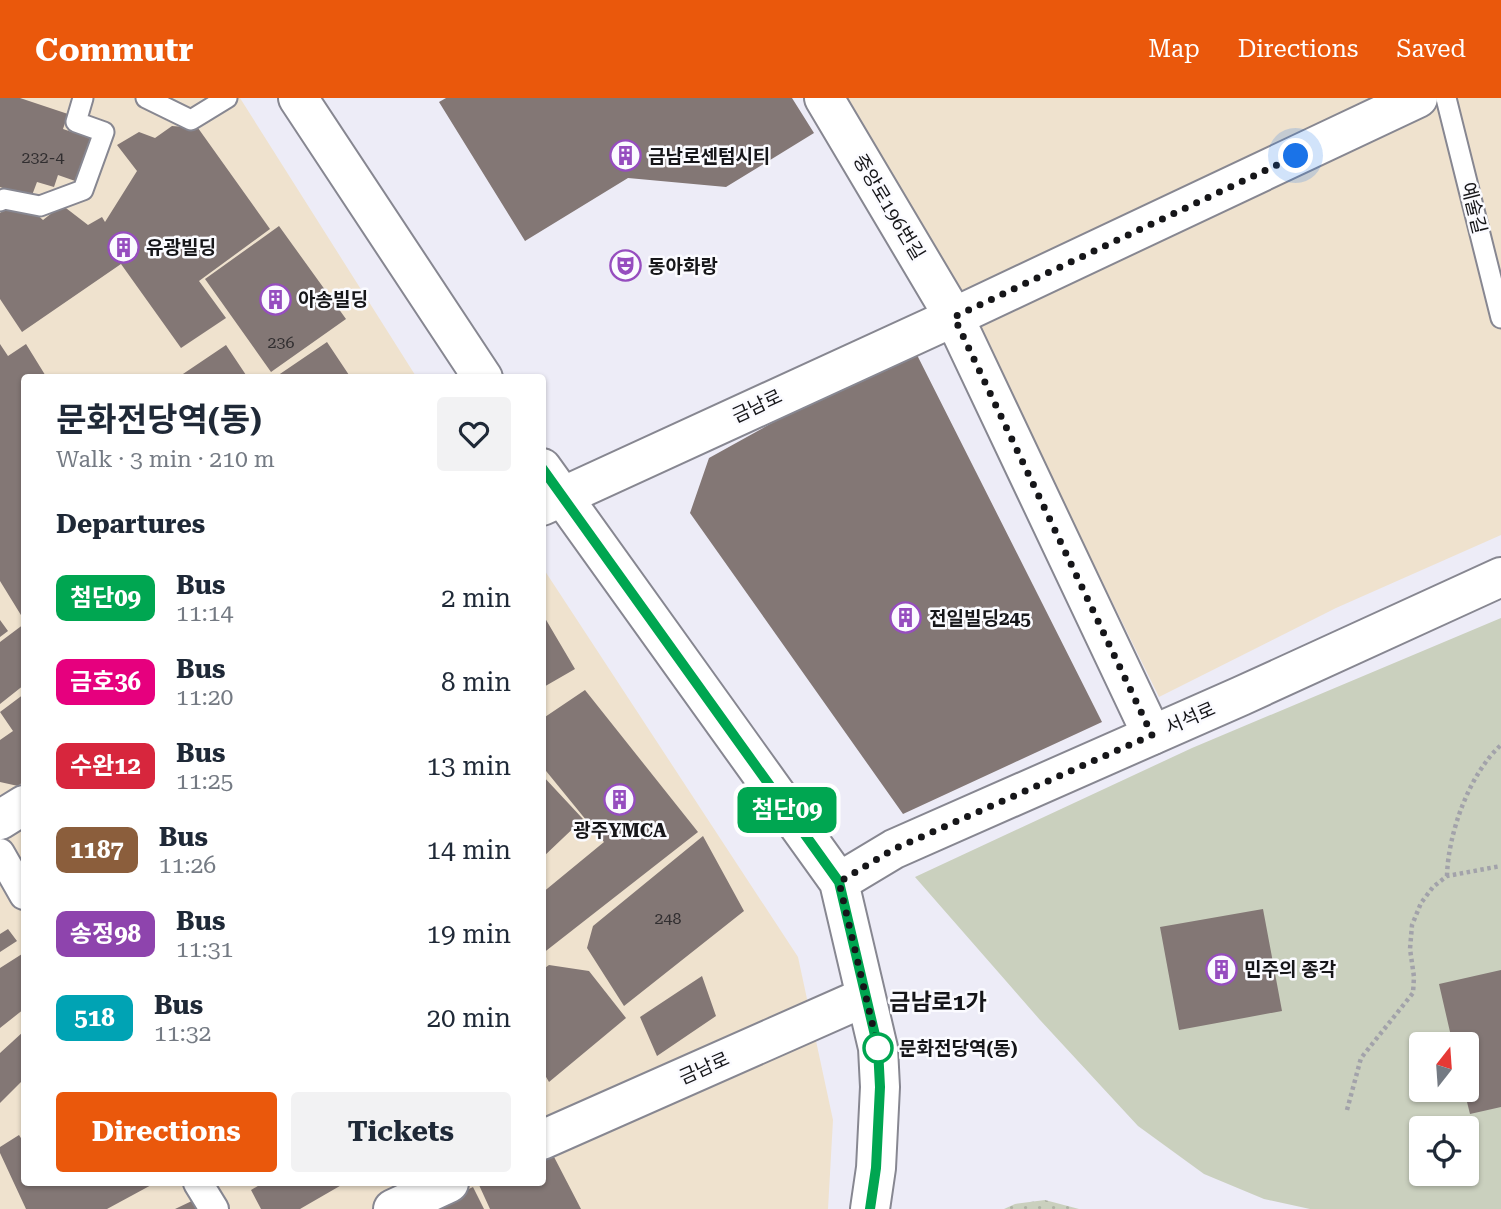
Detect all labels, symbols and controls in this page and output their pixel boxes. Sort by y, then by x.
text: Commutr [35,30,193,69]
text: Map [1148,35,1200,63]
text: Directions [1238,35,1358,63]
text: Saved [1396,35,1466,63]
your location [1278,138,1313,173]
building icon: 금남로센텀시티 [608,139,642,173]
place label: 금남로센텀시티 [648,145,770,168]
house number: 232-4 [22,148,64,167]
street label: 중앙로196번길 [848,150,930,264]
street label: 예술길 [1456,180,1492,236]
building icon: 유광빌딩 [106,230,140,264]
place label: 유광빌딩 [146,236,216,259]
theatre icon: 동아화랑 [608,249,642,283]
place label: 동아화랑 [648,255,718,278]
building icon: 아송빌딩 [258,282,292,316]
place label: 아송빌딩 [298,288,368,311]
house number: 236 [268,333,294,352]
street label: 금남로 [728,384,786,428]
button: heart [437,397,511,471]
text: 문화전당역(동) [56,400,262,439]
text: Walk · 3 min · 210 m [56,446,275,473]
text: Departures [56,509,205,539]
text: Bus [176,570,225,600]
text: 2 min [441,583,511,613]
text: 첨단09 [70,584,141,612]
text: 11:14 [176,600,233,627]
building icon: 전일빌딩245 [889,601,923,635]
place label: 전일빌딩245 [929,607,1031,630]
text: Bus [176,654,225,684]
text: 8 min [441,667,511,697]
text: 금호36 [70,668,141,696]
text: 11:20 [176,684,233,711]
street label: 서석로 [1161,697,1219,739]
text: Bus [176,738,225,768]
text: 13 min [427,751,511,781]
text: 수완12 [70,752,141,780]
text: 11:25 [176,768,233,795]
building icon: 광주YMCA [603,782,637,816]
line badge: 첨단09 [738,787,836,833]
text: 첨단09 [751,796,823,824]
place label: 광주YMCA [573,819,667,842]
text: Bus [159,822,208,852]
text: 14 min [427,835,511,865]
text: 1187 [70,836,124,864]
text: 11:26 [159,852,216,879]
text: Bus [176,906,225,936]
house number: 248 [655,909,681,928]
text: 19 min [427,919,511,949]
text: 송정98 [70,920,141,948]
text: 11:31 [176,936,233,963]
building icon: 민주의 종각 [1204,952,1238,986]
place label: 민주의 종각 [1244,958,1336,981]
district label: 금남로1가 [889,989,987,1016]
text: Bus [154,990,203,1020]
text: 20 min [427,1003,511,1033]
text: 518 [74,1004,115,1032]
text: 11:32 [154,1020,211,1047]
north arrow [1409,1032,1479,1102]
map controls [1409,1032,1479,1186]
marker: 문화전당역(동) [863,1033,893,1063]
place label: 문화전당역(동) [899,1037,1018,1060]
street label: 금남로 [675,1047,733,1089]
button: Directions [56,1092,277,1172]
button: Tickets [291,1092,511,1172]
button: locate [1409,1116,1479,1186]

